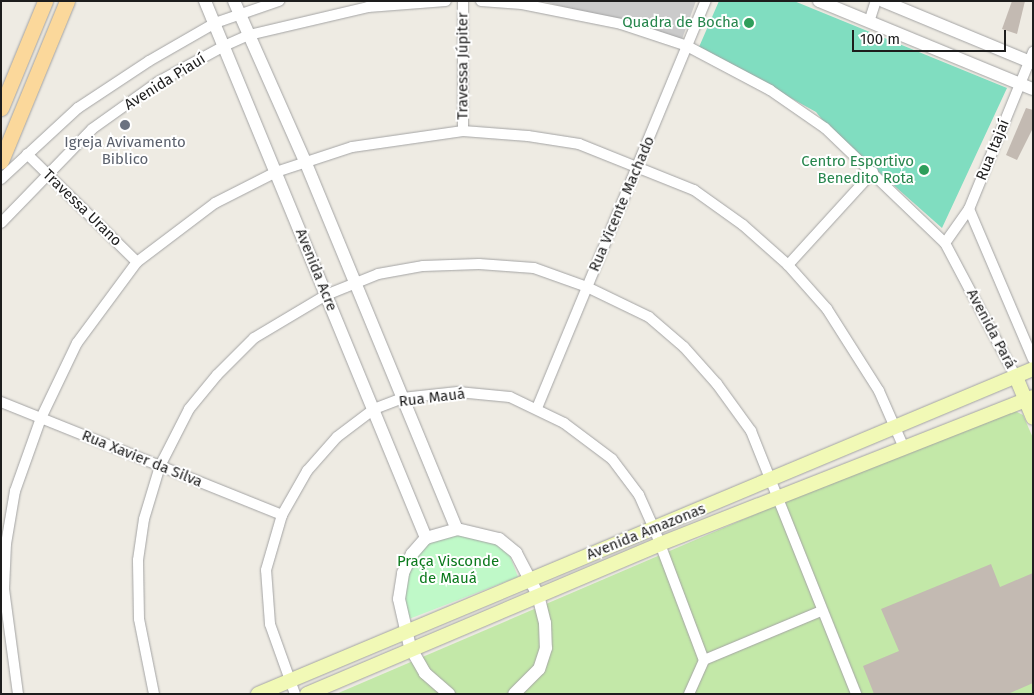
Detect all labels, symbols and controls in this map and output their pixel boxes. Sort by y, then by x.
street label: Travessa Júpiter [454,12,472,120]
place label: Quadra de Bocha [622,14,739,32]
marker: Quadra de Bocha [743,17,755,29]
scale bar [854,20,1008,52]
text: 100 m [860,30,900,48]
street label: Avenida Piauí [121,50,209,114]
street label: Rua Itajaí [973,117,1013,183]
marker: Igreja Avivamento Biblico [119,119,131,131]
place label: Igreja Avivamento Biblico [64,133,186,168]
street label: Rua Vicente Machado [585,134,659,274]
place label: Centro Esportivo Benedito Rota [801,152,914,187]
marker: Centro Esportivo Benedito Rota [918,164,930,176]
street label: Travessa Urano [39,166,125,250]
street label: Avenida Acre [291,226,341,314]
street label: Avenida Pará [962,286,1020,372]
street label: Rua Mauá [398,385,466,411]
street label: Rua Xavier da Silva [79,427,205,491]
street label: Avenida Amazonas [584,500,708,564]
park label: Praça Visconde de Mauá [397,552,499,587]

